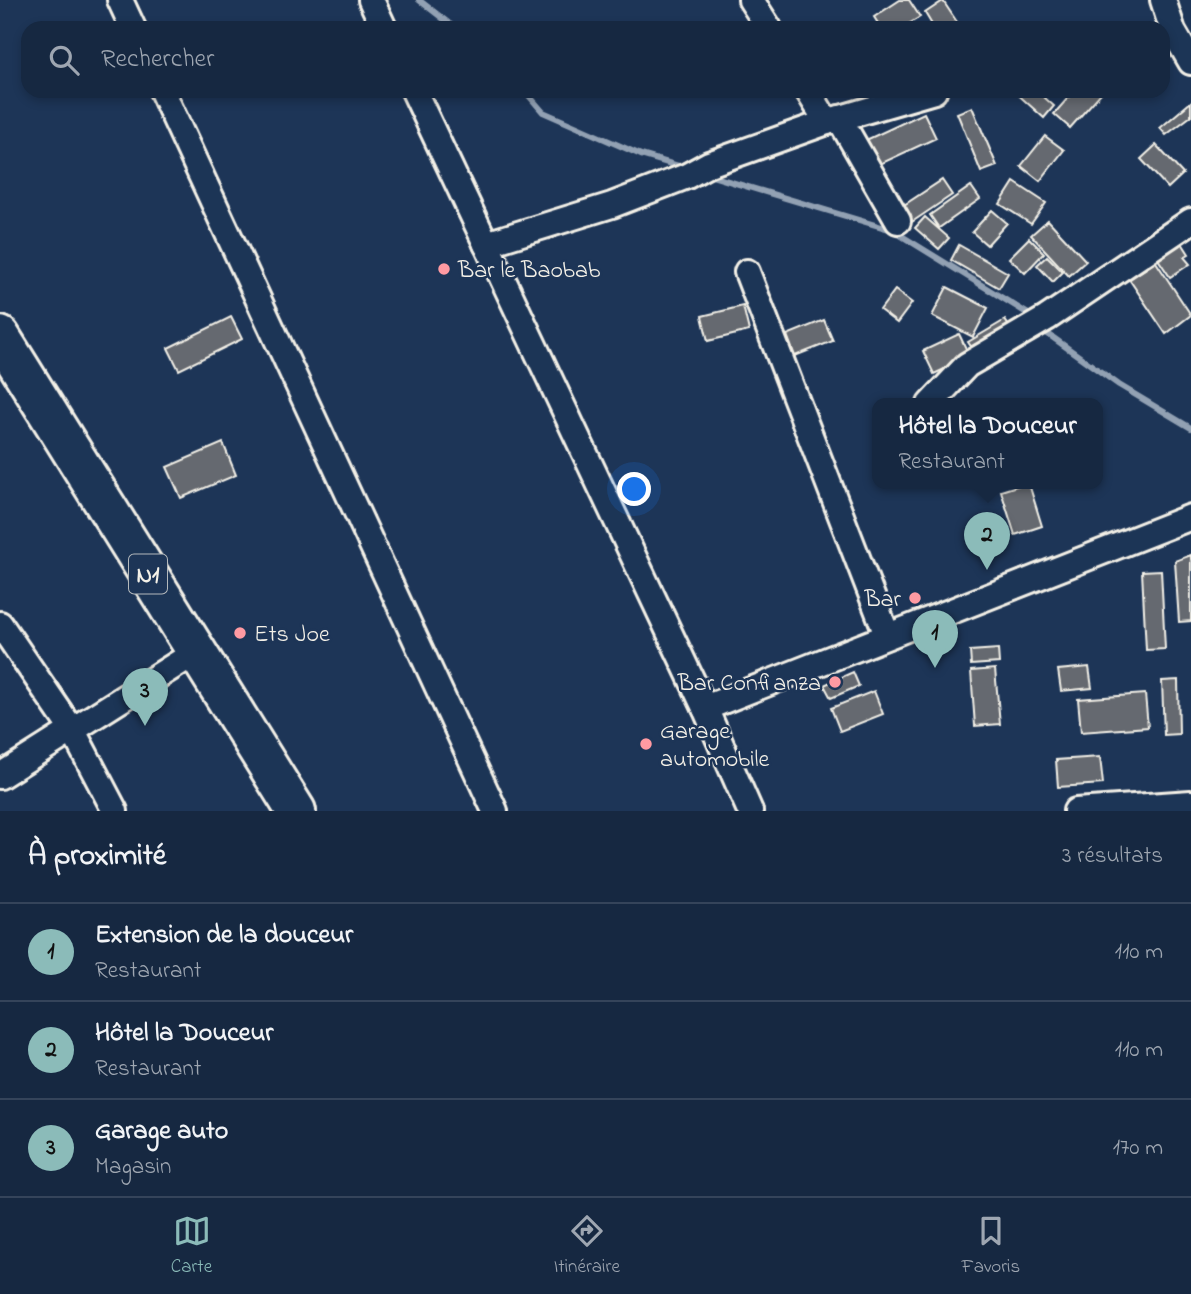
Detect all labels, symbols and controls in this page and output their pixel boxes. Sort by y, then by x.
search box [21,21,1170,98]
icon: search [45,41,83,79]
text: Rechercher [101,41,214,79]
place label: Bar le Baobab [457,254,601,289]
marker: Bar le Baobab [436,261,452,277]
popup [872,398,1103,489]
text: Hôtel la Douceur [898,408,1077,446]
text: Restaurant [898,446,1005,479]
your location [617,472,651,506]
pin: 2 [964,512,1010,570]
road number: N1 [129,554,167,594]
place label: Bar [863,583,902,618]
marker: Bar [907,590,923,606]
pin: 1 [912,610,958,668]
place label: Ets Joe [254,618,330,653]
marker: Ets Joe [232,625,248,641]
place label: Bar Confianza [677,667,821,702]
pin: 3 [122,668,168,726]
marker: Bar Confianza [827,674,843,690]
place label: Garage automobile [660,715,770,778]
marker: Garage automobile [638,736,654,752]
text: À proximité [28,835,166,879]
text: 3 résultats [1062,840,1163,873]
text: Extension de la douceur [95,917,353,955]
text: 1 [47,936,55,969]
text: 110 m [1115,936,1163,969]
text: Restaurant [95,955,202,988]
text: Hôtel la Douceur [95,1015,273,1053]
text: 2 [45,1034,57,1067]
text: 110 m [1115,1034,1163,1067]
text: Restaurant [95,1053,202,1086]
text: Garage auto [95,1113,228,1151]
text: 3 [46,1132,56,1165]
text: 170 m [1113,1132,1163,1165]
text: Magasin [95,1151,171,1184]
tab: Carte [171,1212,212,1281]
tab: Itinéraire [554,1212,620,1281]
tab: Favoris [961,1212,1020,1281]

